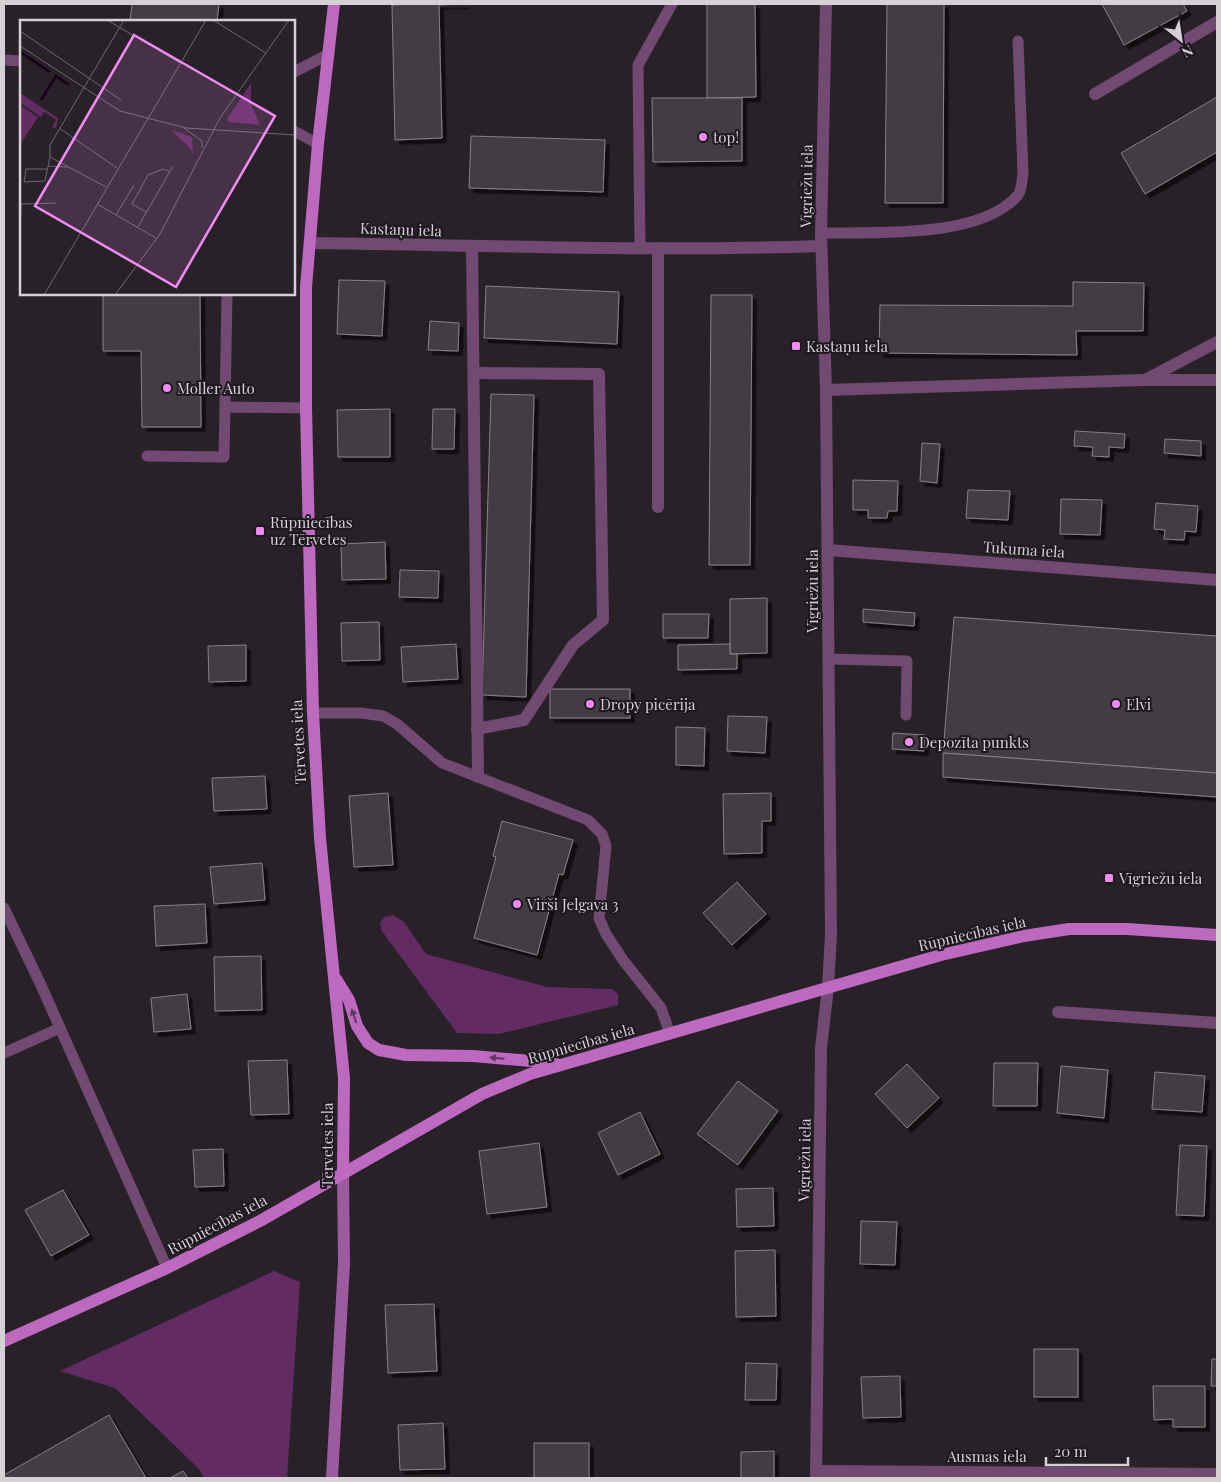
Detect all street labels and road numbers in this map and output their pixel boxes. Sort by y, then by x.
street label: Vīgriežu iela [795,144,817,229]
street label: Kastaņu iela [360,218,443,240]
street label: Tukuma iela [982,536,1066,562]
street label: Vīgriežu iela [802,549,822,634]
street label: Tērvetes iela [286,699,310,785]
street label: Rūpniecības iela [916,911,1028,955]
street label: Rūpniecības iela [525,1018,637,1068]
street label: Tērvetes iela [317,1102,337,1187]
street label: Vīgriežu iela [793,1118,815,1203]
street label: Rūpniecības iela [164,1189,271,1259]
street label: Ausmas iela [946,1446,1027,1466]

